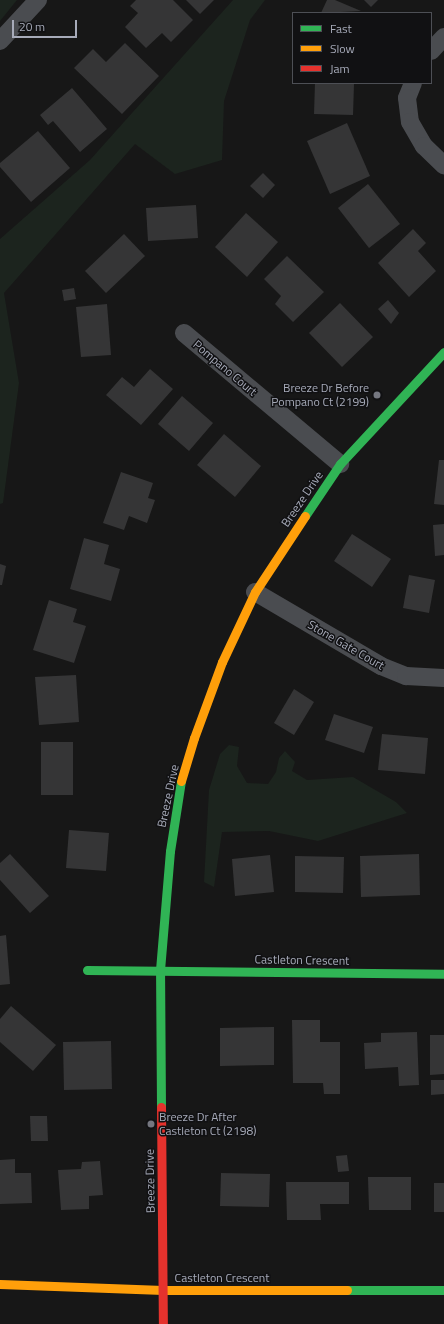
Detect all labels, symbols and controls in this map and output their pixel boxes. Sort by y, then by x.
scale bar [14,12,79,38]
legend [292,12,432,84]
text: 20 m [19,17,45,36]
text: Fast [330,19,352,38]
text: Slow [330,39,355,58]
text: Jam [330,59,350,78]
street label: Pompano Court [190,337,260,399]
place label: Breeze Dr Before Pompano Ct (2199) [271,381,369,409]
marker: Breeze Dr Before Pompano Ct (2199) [372,390,382,400]
street label: Breeze Drive [278,468,326,530]
street label: Stone Gate Court [305,617,387,673]
street label: Breeze Drive [154,763,182,829]
street label: Castleton Crescent [255,952,349,968]
place label: Breeze Dr After Castleton Ct (2198) [159,1110,256,1138]
marker: Breeze Dr After Castleton Ct (2198) [146,1119,156,1129]
street label: Breeze Drive [142,1149,158,1213]
street label: Castleton Crescent [175,1271,269,1285]

